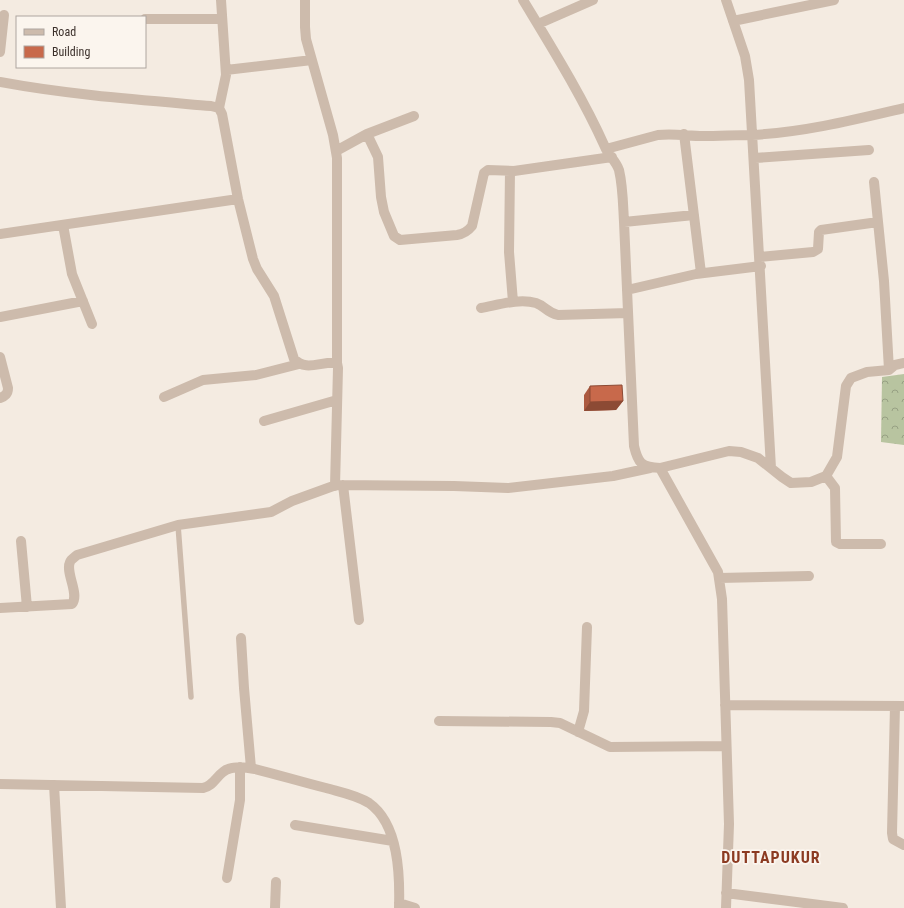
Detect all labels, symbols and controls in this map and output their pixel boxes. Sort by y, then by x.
legend [16,16,146,68]
text: Road [52,25,76,39]
text: Building [52,45,90,59]
district label: DUTTAPUKUR [721,848,821,867]

